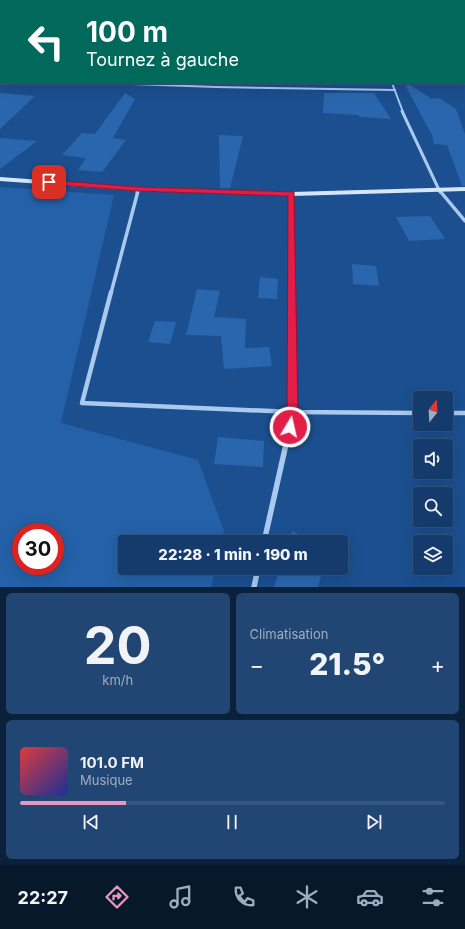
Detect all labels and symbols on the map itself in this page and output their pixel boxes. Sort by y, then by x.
pin [32,165,66,199]
north arrow [413,391,453,431]
position arrow [269,406,311,448]
speed limit sign: 30 [12,523,64,575]

